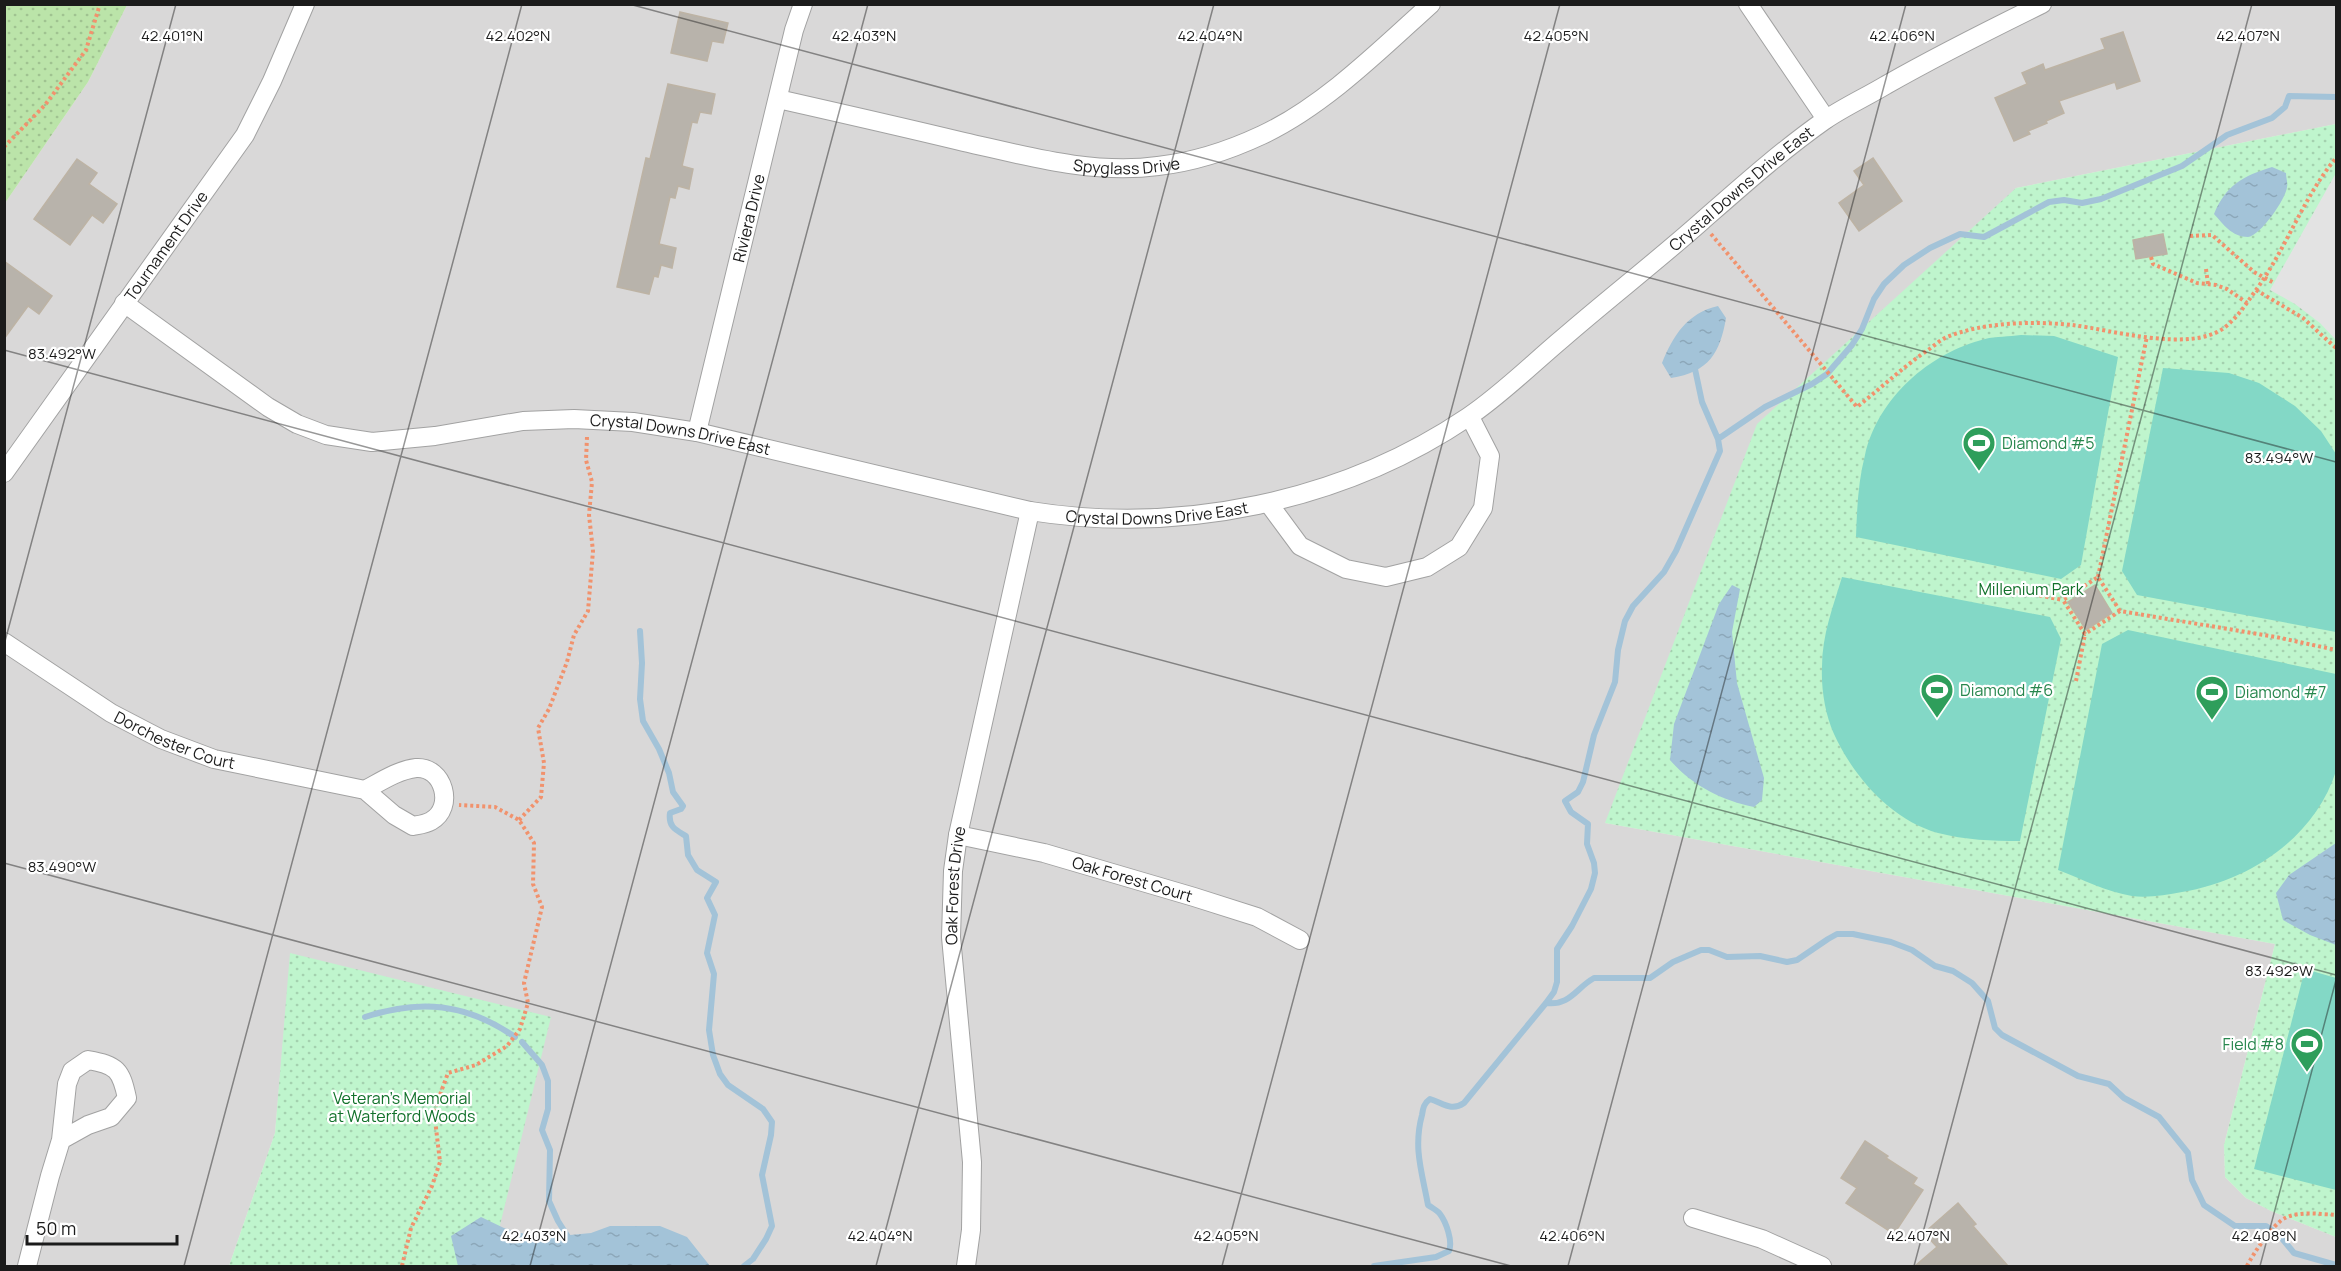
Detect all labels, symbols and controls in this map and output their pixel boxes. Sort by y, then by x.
text: 42.401°N [141,25,203,46]
text: 42.402°N [486,25,550,46]
text: 42.403°N [832,25,896,46]
text: 42.404°N [1177,25,1243,46]
text: 42.405°N [1524,25,1588,46]
text: 42.406°N [1869,25,1935,46]
text: 42.407°N [2216,25,2280,46]
street label: Crystal Downs Drive East [1664,121,1818,256]
street label: Spyglass Drive [1072,152,1182,179]
street label: Riviera Drive [727,172,770,265]
street label: Tournament Drive [119,186,213,305]
text: 83.492°W [28,343,96,364]
street label: Crystal Downs Drive East [590,409,773,460]
sports icon: Diamond #5 [1961,425,1997,472]
place label: Diamond #5 [2002,432,2094,454]
text: 83.494°W [2245,447,2313,468]
street label: Crystal Downs Drive East [1065,496,1250,530]
park label: Millenium Park [1978,578,2085,600]
sports icon: Diamond #6 [1919,672,1955,719]
sports icon: Diamond #7 [2194,674,2230,721]
place label: Diamond #6 [1960,679,2053,701]
place label: Diamond #7 [2235,681,2326,703]
street label: Dorchester Court [110,706,237,774]
street label: Oak Forest Drive [940,824,971,946]
street label: Oak Forest Court [1070,851,1195,907]
text: 83.490°W [28,856,96,877]
text: 83.492°W [2245,960,2313,981]
sports icon: Field #8 [2289,1026,2325,1073]
place label: Field #8 [2222,1033,2284,1055]
park label: Veteran's Memorial at Waterford Woods [329,1087,475,1127]
scale bar [27,1208,177,1246]
text: 50 m [36,1216,76,1240]
text: 42.403°N [502,1225,566,1246]
text: 42.404°N [847,1225,913,1246]
text: 42.405°N [1194,1225,1258,1246]
text: 42.406°N [1539,1225,1605,1246]
text: 42.407°N [1886,1225,1950,1246]
text: 42.408°N [2232,1225,2296,1246]

